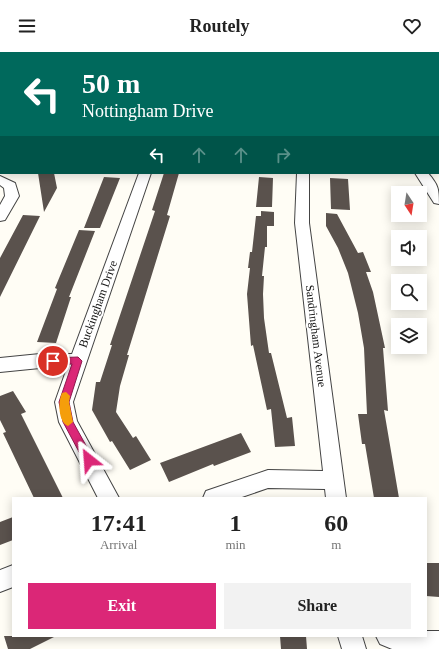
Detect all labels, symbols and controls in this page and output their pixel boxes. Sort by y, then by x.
icon: menu [16,15,38,37]
icon: heart [401,15,423,37]
text: Routely [190,16,250,36]
icon: left [16,68,68,120]
text: 50 m [82,68,140,99]
text: Nottingham Drive [82,101,213,121]
icon: left [146,144,168,166]
icon: ahead [188,144,210,166]
icon: ahead [230,144,252,166]
icon: right [272,144,294,166]
north arrow [391,186,427,222]
map controls [391,186,427,354]
button: sound [391,230,427,266]
street label: Buckingham Drive [76,259,120,349]
button: search [391,274,427,310]
street label: Sandringham Avenue [303,284,329,388]
button: layers [391,318,427,354]
pin [36,344,70,378]
icon: arrive [42,350,64,372]
position arrow [68,439,110,481]
text: 17:41 [91,510,147,536]
text: 1 [229,510,241,536]
text: 60 [324,510,348,536]
text: Arrival [100,537,137,552]
text: min [225,537,246,552]
text: m [331,537,341,552]
button: Exit [28,583,216,629]
button: Share [224,583,411,629]

